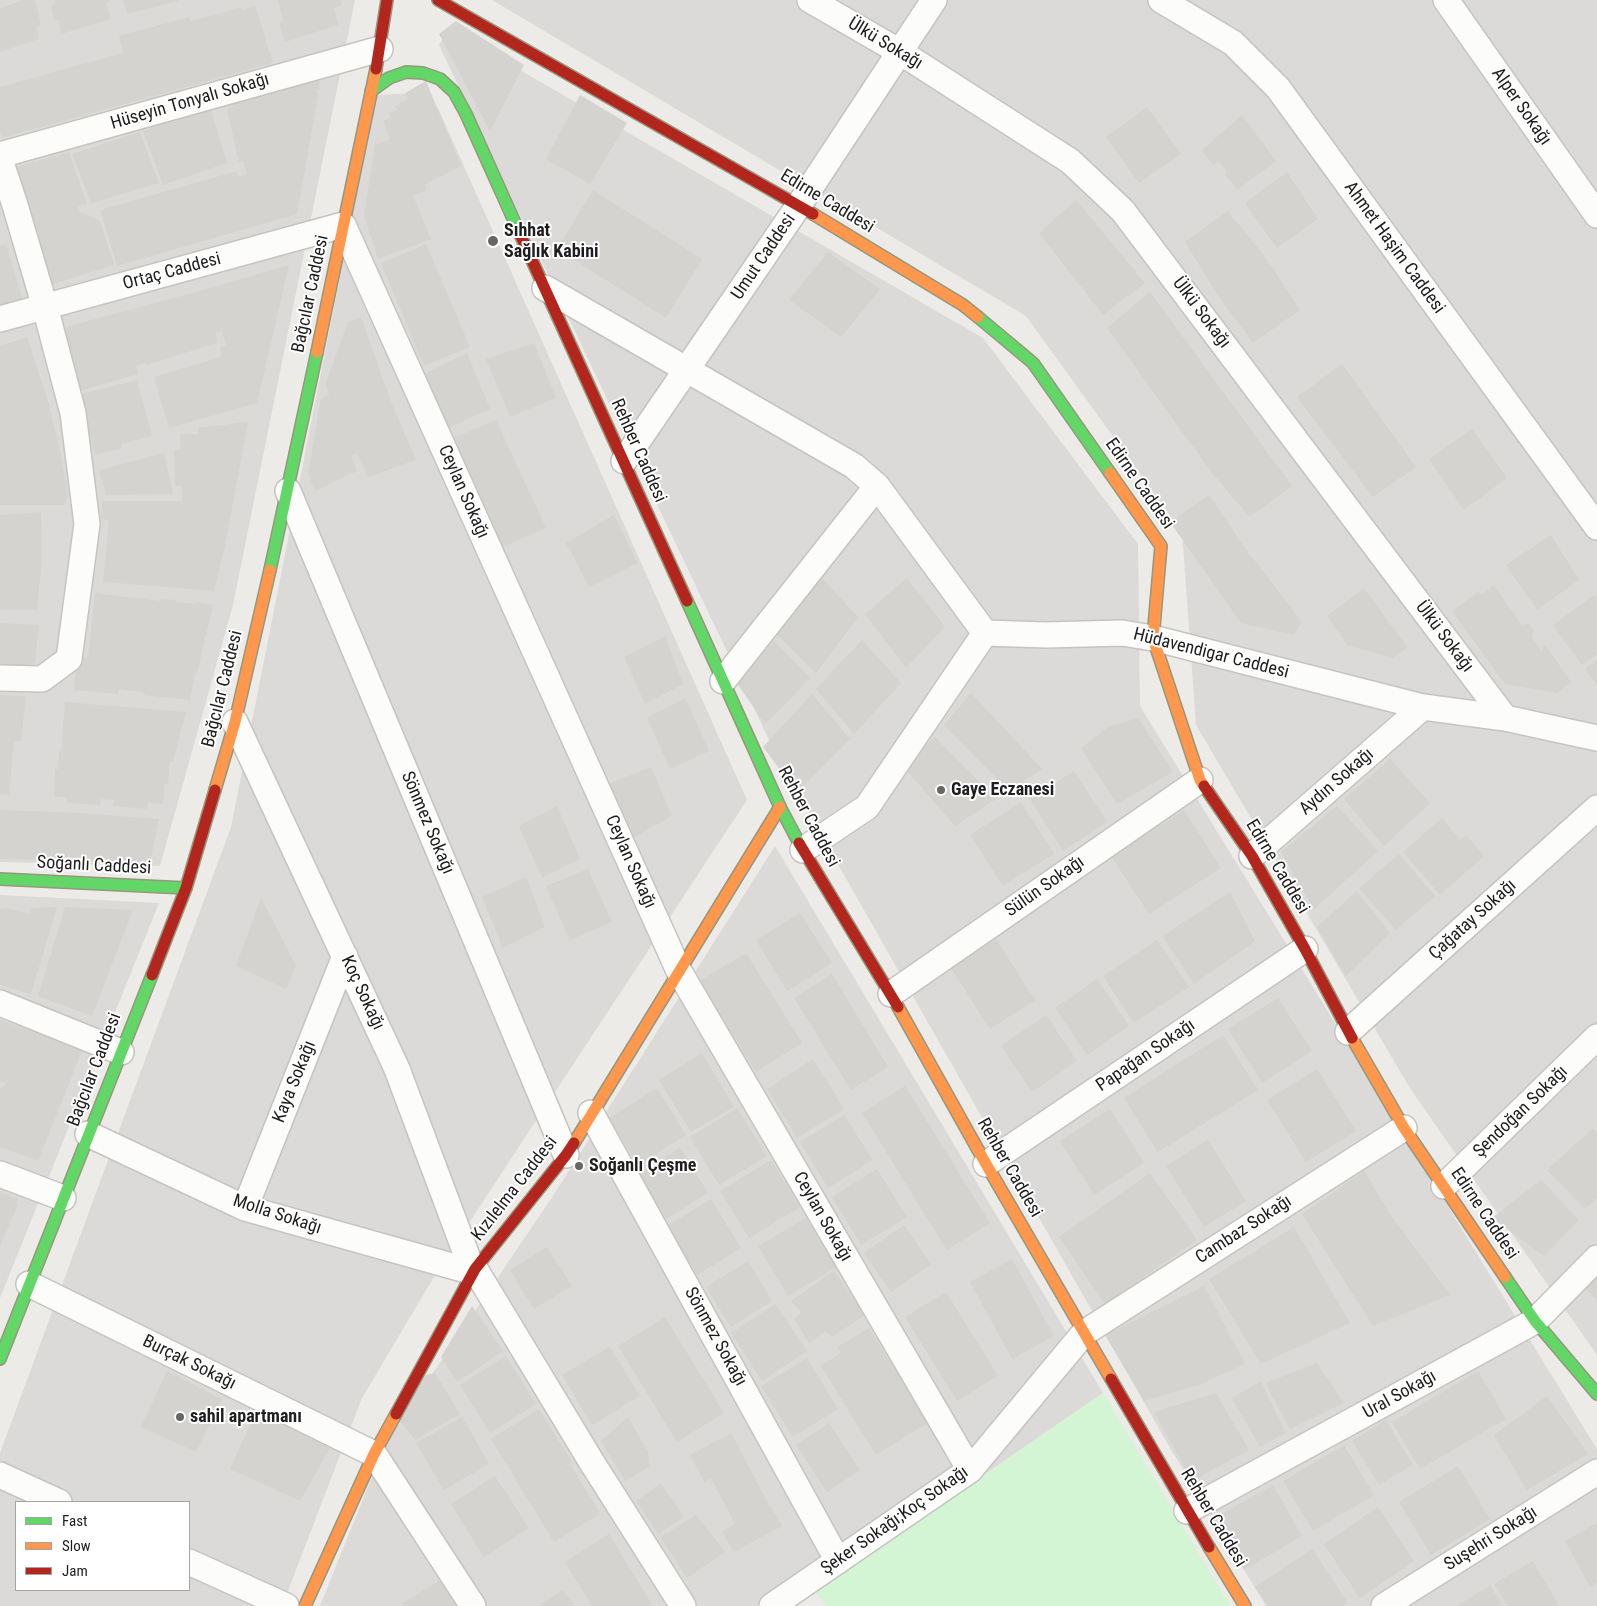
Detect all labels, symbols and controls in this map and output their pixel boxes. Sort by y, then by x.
street label: Ülkü Sokağı [844,13,926,75]
street label: Alper Sokağı [1486,64,1556,150]
street label: Hüseyin Tonyalı Sokağı [108,69,272,135]
street label: Edirne Caddesi [776,165,878,239]
street label: Ahmet Haşim Caddesi [1339,178,1449,318]
street label: Umut Caddesi [727,210,801,304]
place label: Sıhhat Sağlık Kabini [504,220,599,262]
street label: Bağcılar Caddesi [288,233,334,355]
marker: Sıhhat Sağlık Kabini [486,234,500,248]
street label: Ortaç Caddesi [121,249,223,295]
street label: Ülkü Sokağı [1167,273,1235,353]
street label: Rehber Caddesi [606,396,670,506]
street label: Edirne Caddesi [1100,434,1178,534]
street label: Ceylan Sokağı [433,442,493,542]
street label: Ülkü Sokağı [1410,597,1478,677]
street label: Hüdavendigar Caddesi [1131,624,1291,684]
street label: Bağcılar Caddesi [198,628,248,750]
street label: Aydın Sokağı [1295,744,1379,820]
street label: Rehber Caddesi [772,763,844,871]
street label: Sönmez Sokağı [396,768,458,878]
place label: Gaye Eczanesi [951,779,1054,801]
marker: Gaye Eczanesi [935,784,947,796]
street label: Ceylan Sokağı [600,812,660,912]
street label: Edirne Caddesi [1240,816,1314,918]
street label: Soğanlı Caddesi [36,852,152,880]
street label: Sülün Sokağı [1001,852,1089,922]
street label: Çağatay Sokağı [1425,875,1521,965]
street label: Koç Sokağı [335,953,389,1033]
street label: Bağcılar Caddesi [63,1010,127,1130]
street label: Papağan Sokağı [1092,1015,1200,1097]
street label: Kaya Sokağı [269,1038,321,1126]
street label: Şendoğan Sokağı [1469,1062,1573,1162]
street label: Rehber Caddesi [972,1115,1046,1221]
street label: Kızılelma Caddesi [467,1132,563,1246]
place label: Soğanlı Çeşme [589,1155,696,1177]
marker: Soğanlı Çeşme [573,1160,585,1172]
street label: Edirne Caddesi [1445,1164,1523,1264]
street label: Ceylan Sokağı [788,1168,856,1266]
street label: Molla Sokağı [230,1191,324,1239]
street label: Cambaz Sokağı [1192,1191,1296,1269]
street label: Sönmez Sokağı [679,1284,751,1390]
street label: Burçak Sokağı [139,1331,239,1395]
street label: Ural Sokağı [1360,1366,1440,1424]
place label: sahil apartmanı [190,1406,302,1428]
marker: sahil apartmanı [174,1411,186,1423]
street label: Şeker Sokağı;Koç Sokağı [817,1462,973,1580]
street label: Rehber Caddesi [1175,1465,1251,1571]
legend [15,1501,190,1591]
street label: Suşehri Sokağı [1441,1502,1541,1576]
text: Fast [62,1512,87,1530]
text: Slow [62,1537,91,1555]
text: Jam [62,1562,88,1580]

